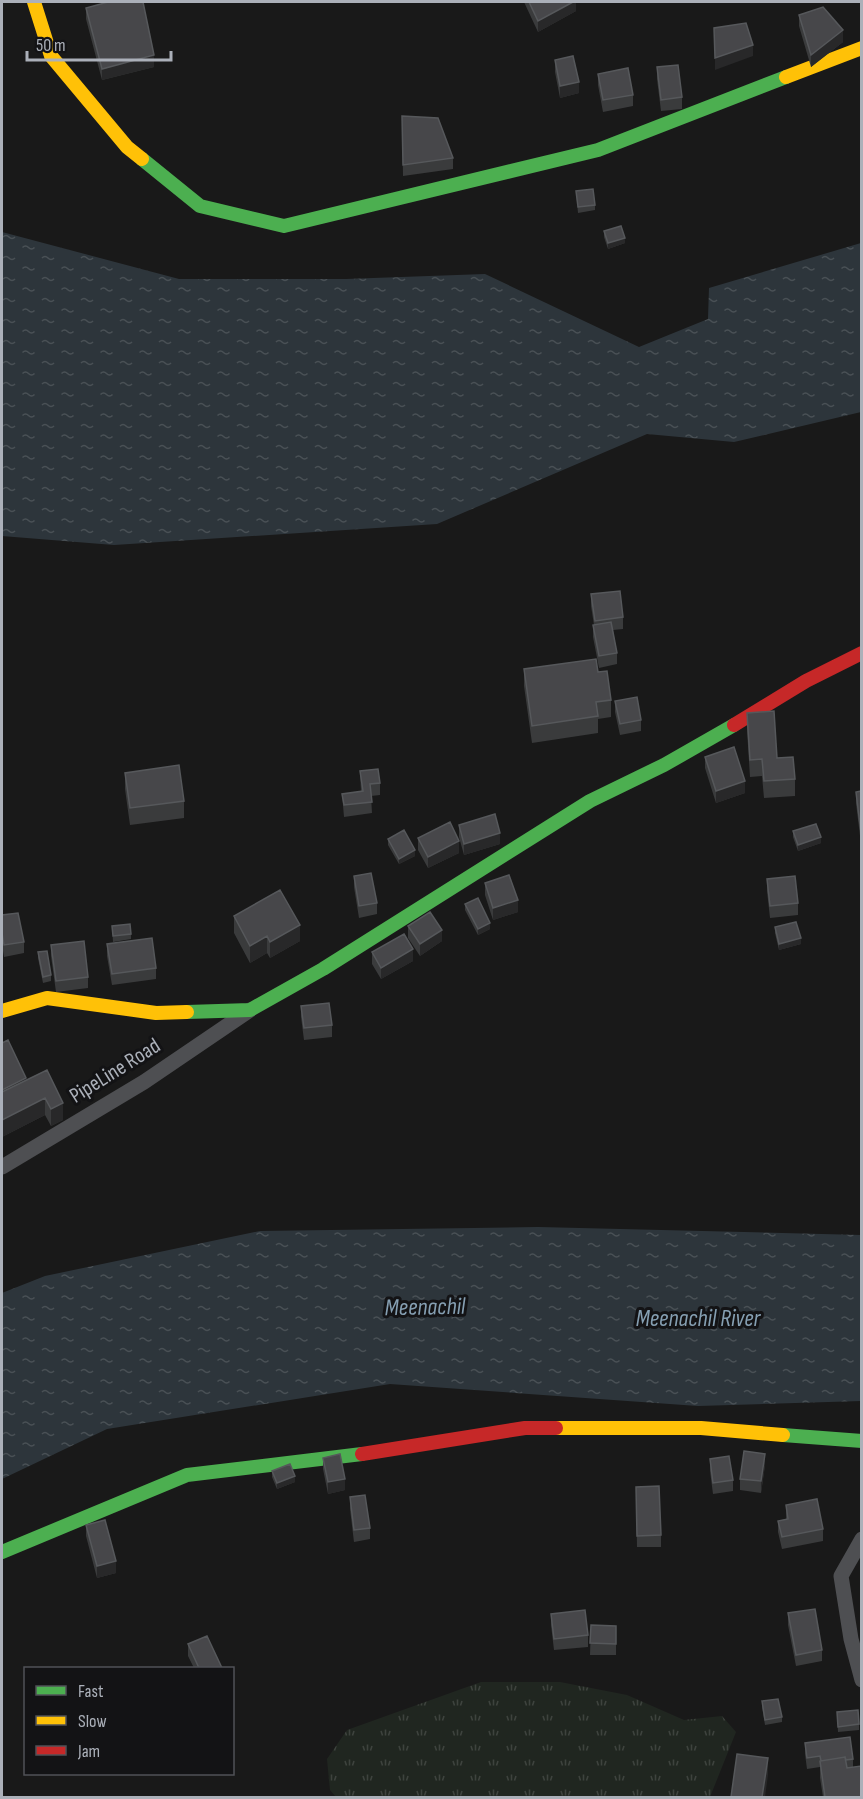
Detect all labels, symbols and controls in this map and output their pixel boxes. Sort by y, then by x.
scale bar [27,24,171,62]
text: 50 m [36,35,66,56]
street label: PipeLine Road [65,1033,165,1109]
water label: Meenachil [384,1292,466,1322]
water label: Meenachil River [636,1304,762,1333]
legend [24,1667,234,1775]
text: Fast [78,1681,104,1702]
text: Slow [78,1711,107,1732]
text: Jam [77,1741,100,1762]

